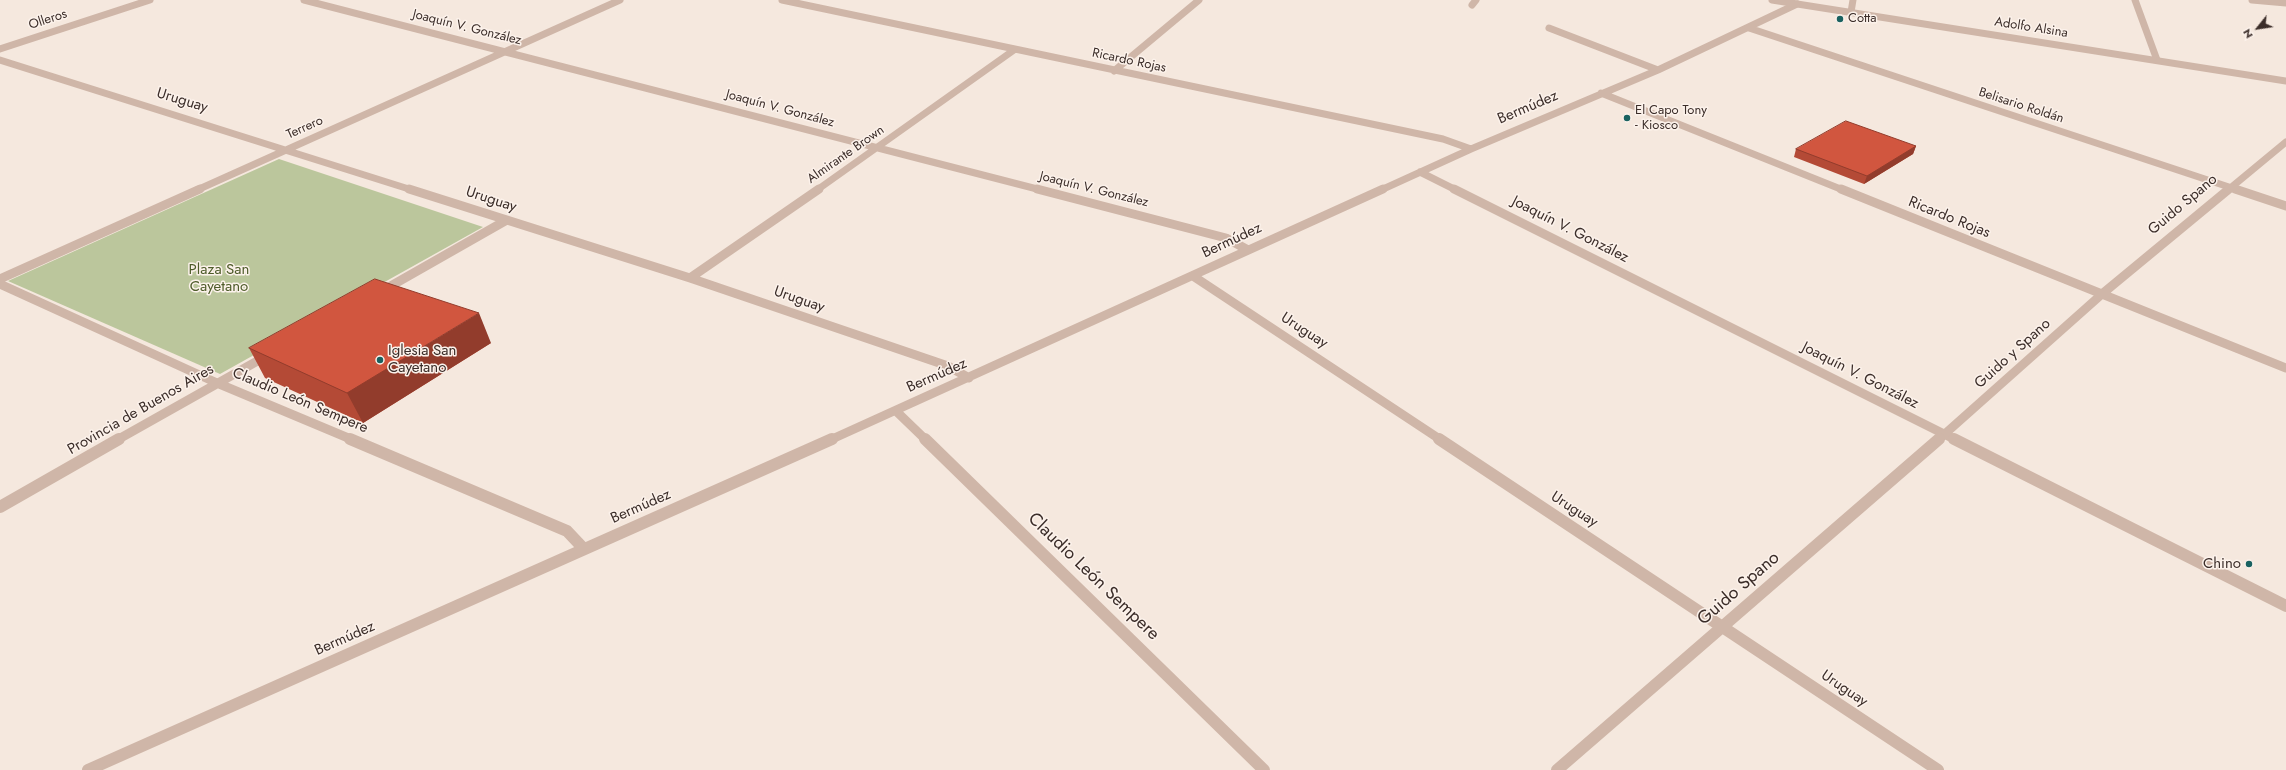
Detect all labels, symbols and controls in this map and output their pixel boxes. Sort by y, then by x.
street label: Olleros [27,6,69,34]
street label: Joaquín V. González [411,7,523,49]
north arrow [2238,8,2278,48]
place label: Cotta [1848,11,1876,27]
marker: Cotta [1835,14,1845,24]
street label: Adolfo Alsina [1993,15,2069,41]
text: N [2238,26,2257,42]
street label: Ricardo Rojas [1091,46,1167,76]
street label: Uruguay [154,85,210,117]
street label: Belisario Roldán [1976,85,2066,127]
street label: Joaquín V. González [724,87,836,131]
street label: Bermúdez [1495,87,1561,129]
place label: El Capo Tony - Kiosco [1635,103,1707,134]
street label: Terrero [284,113,326,143]
marker: El Capo Tony - Kiosco [1622,113,1632,123]
street label: Almirante Brown [804,123,888,187]
street label: Joaquín V. González [1038,169,1150,211]
street label: Guido Spano [2145,171,2221,239]
street label: Uruguay [463,183,519,217]
street label: Joaquín V. González [1509,193,1631,267]
street label: Ricardo Rojas [1905,193,1993,243]
street label: Bermúdez [1199,219,1265,263]
park label: Plaza San Cayetano [189,261,249,296]
street label: Uruguay [771,283,827,317]
street label: Uruguay [1277,309,1331,353]
street label: Guido y Spano [1971,315,2055,393]
street label: Joaquín V. González [1799,339,1921,413]
place label: Iglesia San Cayetano [388,342,456,377]
marker: Iglesia San Cayetano [375,355,385,365]
street label: Bermúdez [904,355,970,397]
street label: Provincia de Buenos Aires [65,361,217,459]
street label: Claudio León Sempere [229,364,371,438]
street label: Bermúdez [608,486,674,528]
street label: Uruguay [1547,488,1601,532]
street label: Claudio León Sempere [1023,509,1163,645]
street label: Guido Spano [1694,548,1784,630]
place label: Chino [2203,555,2241,573]
marker: Chino [2244,559,2254,569]
street label: Bermúdez [312,618,378,660]
street label: Uruguay [1817,667,1871,711]

